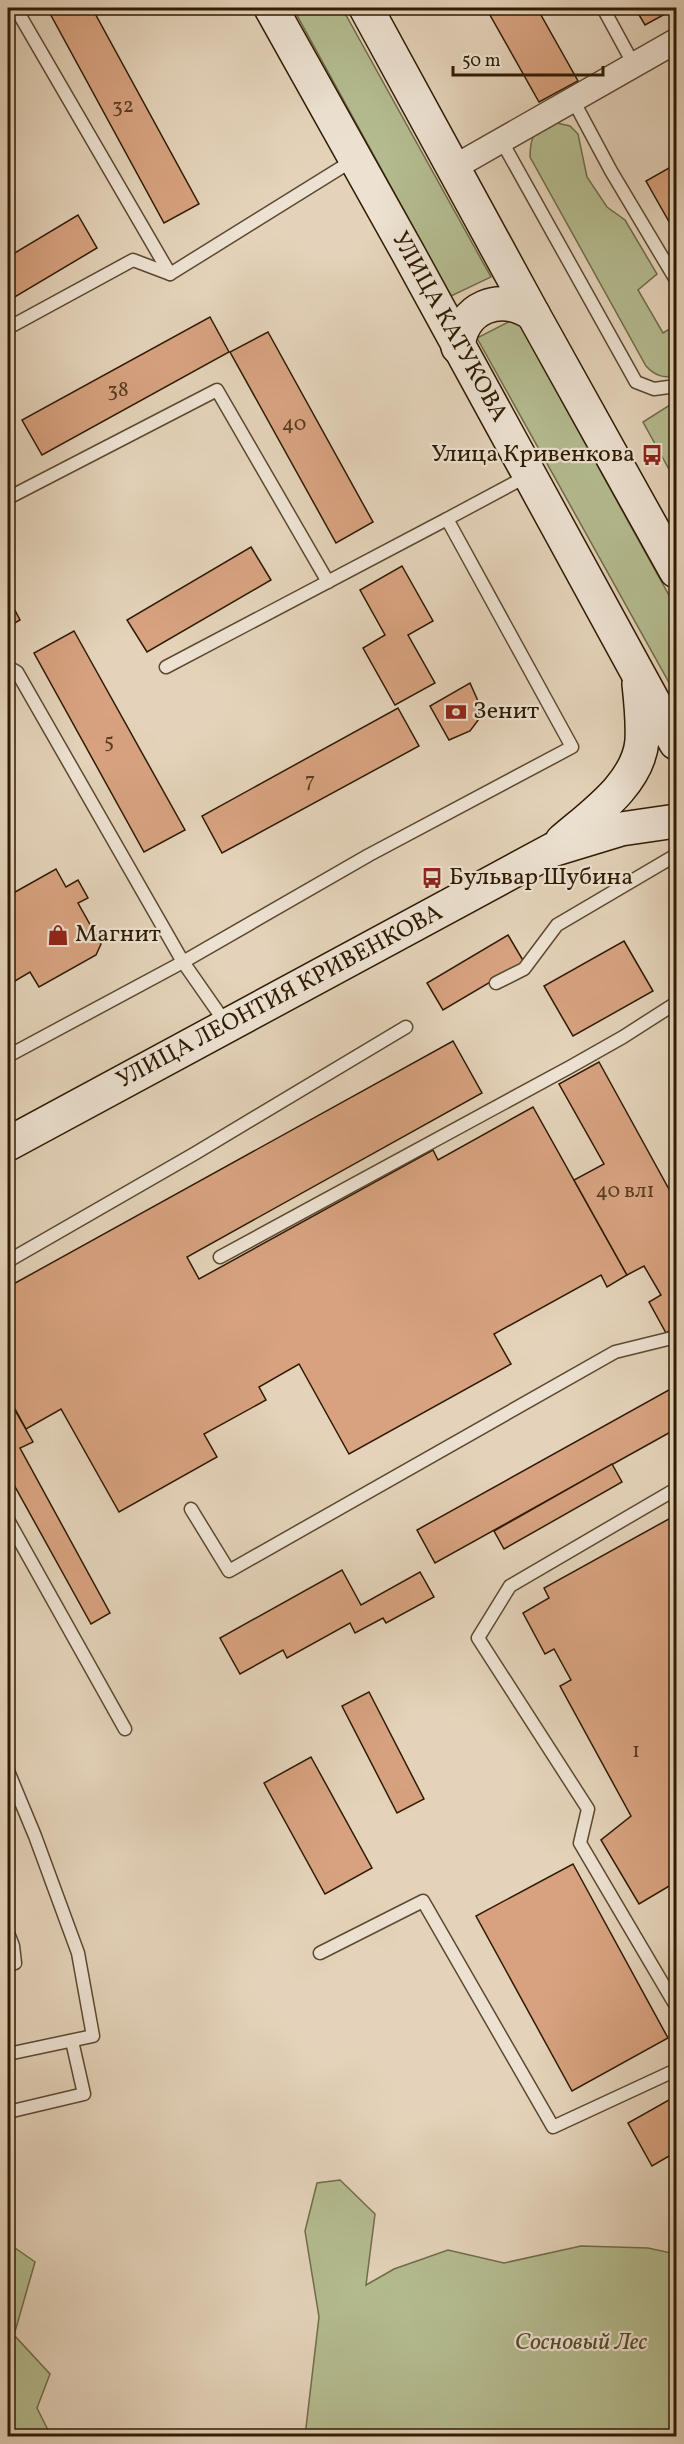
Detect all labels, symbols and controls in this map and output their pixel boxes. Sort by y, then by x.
scale bar [453,39,603,77]
text: 50 m [462,49,501,74]
house number: 32 [112,92,134,121]
street label: УЛИЦА КАТУКОВА [382,226,516,429]
house number: 38 [107,376,129,405]
house number: 40 [282,410,306,439]
place label: Улица Кривенкова [431,438,635,472]
bus stop icon: Улица Кривенкова [640,443,664,467]
place label: Зенит [473,695,539,729]
bank icon: Зенит [444,700,468,724]
house number: 5 [104,727,114,756]
house number: 7 [305,767,315,796]
place label: Бульвар Шубина [449,861,633,895]
bus stop icon: Бульвар Шубина [420,866,444,890]
street label: УЛИЦА ЛЕОНТИЯ КРИВЕНКОВА [111,896,449,1098]
place label: Магнит [75,918,161,952]
shop icon: Магнит [46,923,70,947]
house number: 40 вл1 [595,1177,655,1206]
house number: 1 [632,1737,640,1766]
park label: Сосновый Лес [515,2326,648,2360]

